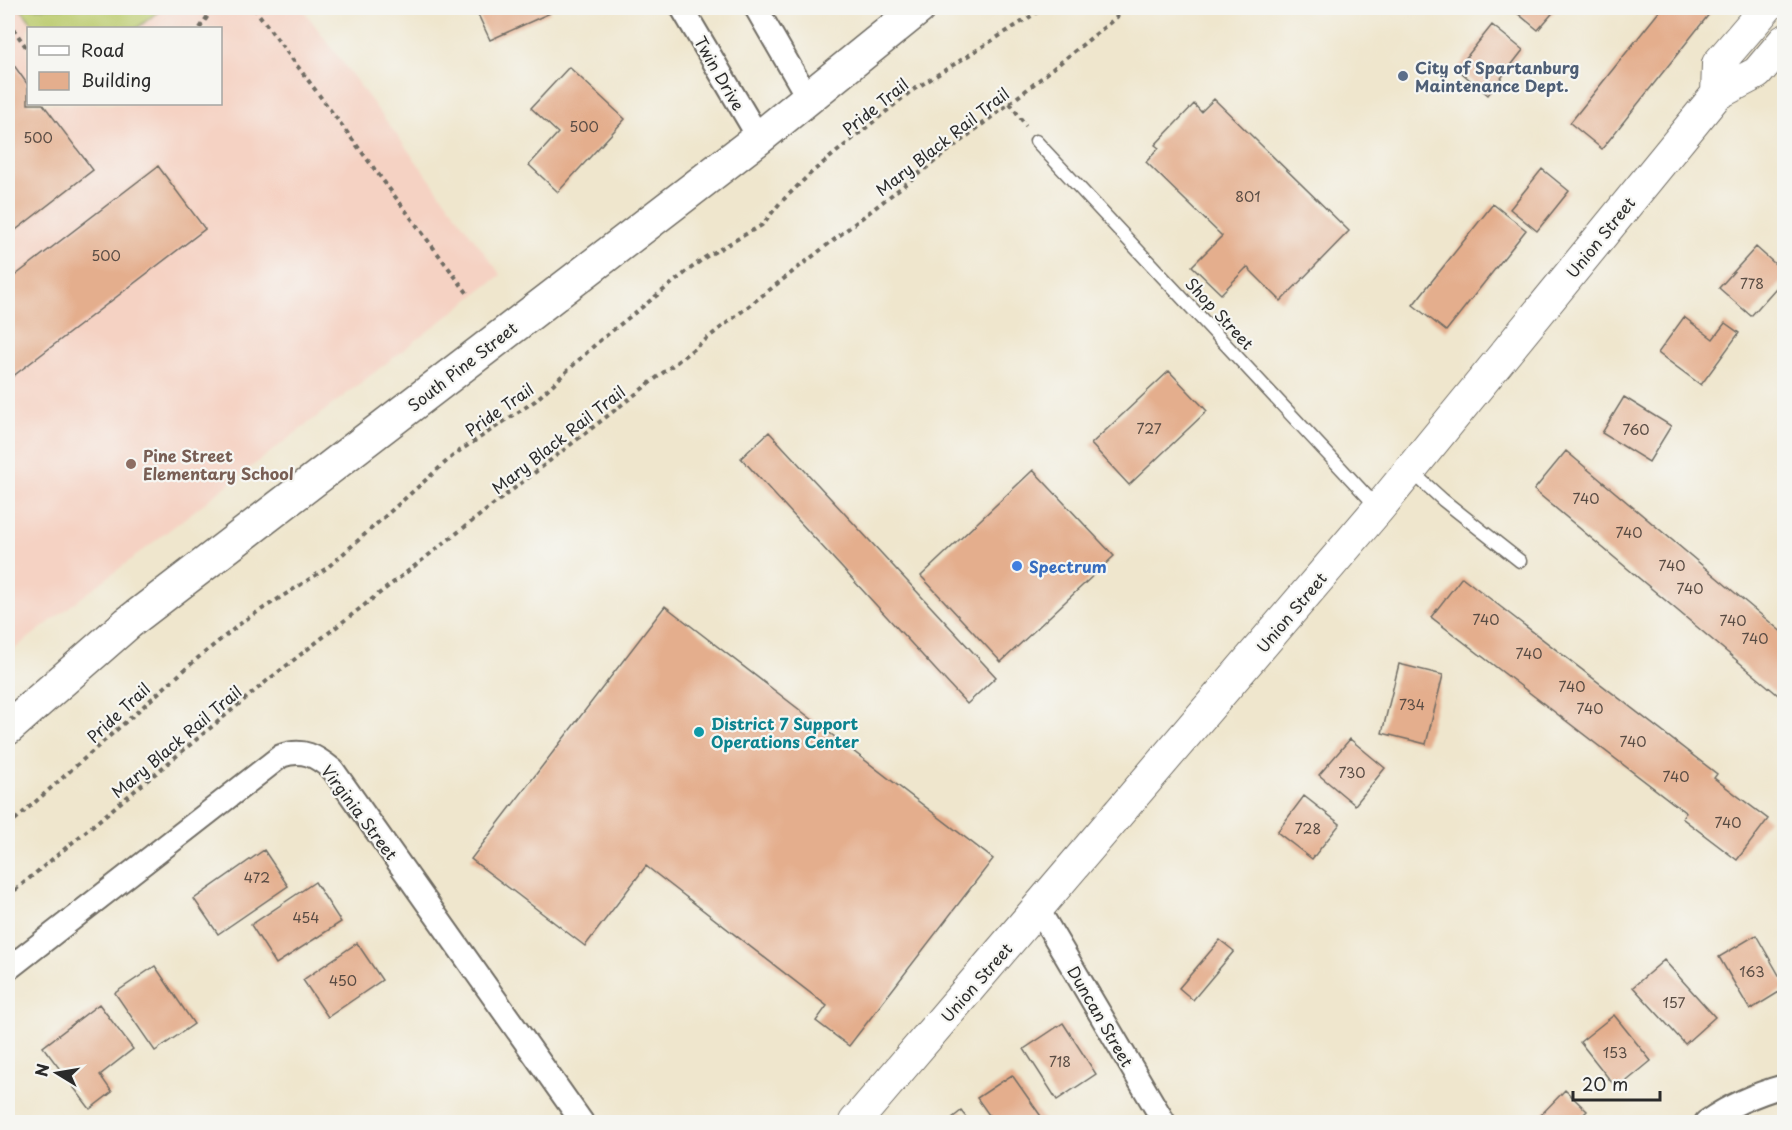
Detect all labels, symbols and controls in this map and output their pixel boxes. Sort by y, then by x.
legend [27,27,222,105]
street label: Twin Drive [689,31,751,115]
text: Road [81,36,125,63]
place label: City of Spartanburg Maintenance Dept. [1415,55,1580,97]
text: Building [81,66,151,93]
marker: City of Spartanburg Maintenance Dept. [1396,69,1410,83]
street label: Pride Trail [837,72,913,140]
street label: Mary Black Rail Trail [870,81,1014,201]
house number: 500 [569,116,599,137]
house number: 500 [23,127,53,148]
house number: 801 [1235,186,1261,207]
street label: Union Street [1560,191,1641,283]
house number: 500 [91,245,121,266]
street label: Shop Street [1180,272,1260,355]
house number: 778 [1740,273,1764,294]
street label: South Pine Street [402,315,522,416]
street label: Pride Trail [460,377,538,441]
street label: Mary Black Rail Trail [486,379,630,499]
house number: 727 [1136,418,1162,439]
house number: 760 [1623,419,1649,440]
place label: Pine Street Elementary School [143,443,294,485]
marker: Pine Street Elementary School [124,457,138,471]
house number: 740 [1573,488,1599,509]
house number: 740 [1616,522,1642,543]
place label: Spectrum [1029,554,1107,578]
house number: 740 [1659,555,1685,576]
marker: Spectrum [1010,559,1024,573]
street label: Union Street [1250,566,1332,657]
house number: 740 [1677,578,1703,599]
house number: 740 [1473,609,1499,630]
house number: 740 [1720,610,1746,631]
house number: 740 [1742,628,1768,649]
house number: 740 [1516,643,1542,664]
street label: Pride Trail [81,676,155,748]
house number: 740 [1559,676,1585,697]
street label: Mary Black Rail Trail [106,679,246,803]
house number: 734 [1399,694,1425,715]
house number: 740 [1577,698,1603,719]
place label: District 7 Support Operations Center [711,711,860,753]
marker: District 7 Support Operations Center [692,725,706,739]
house number: 740 [1620,731,1646,752]
street label: Virginia Street [316,759,404,865]
house number: 730 [1338,762,1366,783]
house number: 740 [1663,766,1689,787]
house number: 740 [1715,812,1741,833]
house number: 728 [1295,818,1321,839]
house number: 472 [244,867,270,888]
house number: 454 [292,907,320,928]
street label: Union Street [935,937,1018,1027]
street label: Duncan Street [1062,961,1140,1071]
house number: 163 [1739,961,1765,982]
house number: 450 [329,970,357,991]
house number: 157 [1663,992,1686,1013]
house number: 153 [1603,1042,1627,1063]
north arrow [27,1043,87,1103]
house number: 718 [1049,1051,1071,1072]
text: N [28,1061,54,1078]
scale bar [1573,1064,1660,1102]
text: 20 m [1582,1070,1628,1097]

